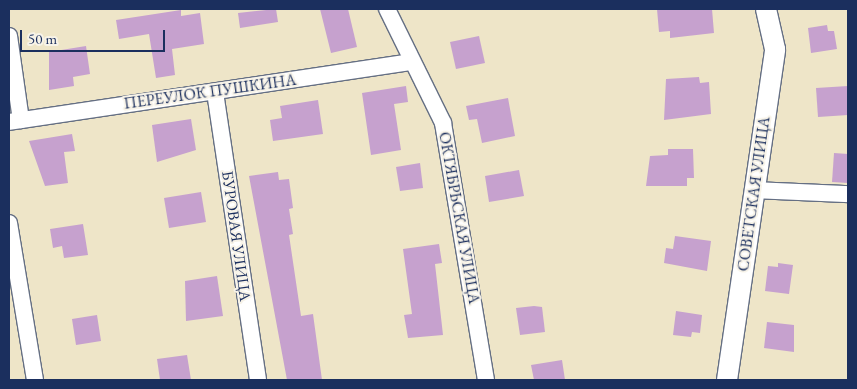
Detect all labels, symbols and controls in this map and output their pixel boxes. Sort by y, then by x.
scale bar [22,20,168,52]
text: 50 m [28,29,57,48]
street label: ПЕРЕУЛОК ПУШКИНА [123,70,297,114]
street label: СОВЕТСКАЯ УЛИЦА [734,115,774,273]
street label: ОКТЯБРЬСКАЯ УЛИЦА [434,130,484,306]
street label: БУРОВАЯ УЛИЦА [217,169,255,303]

